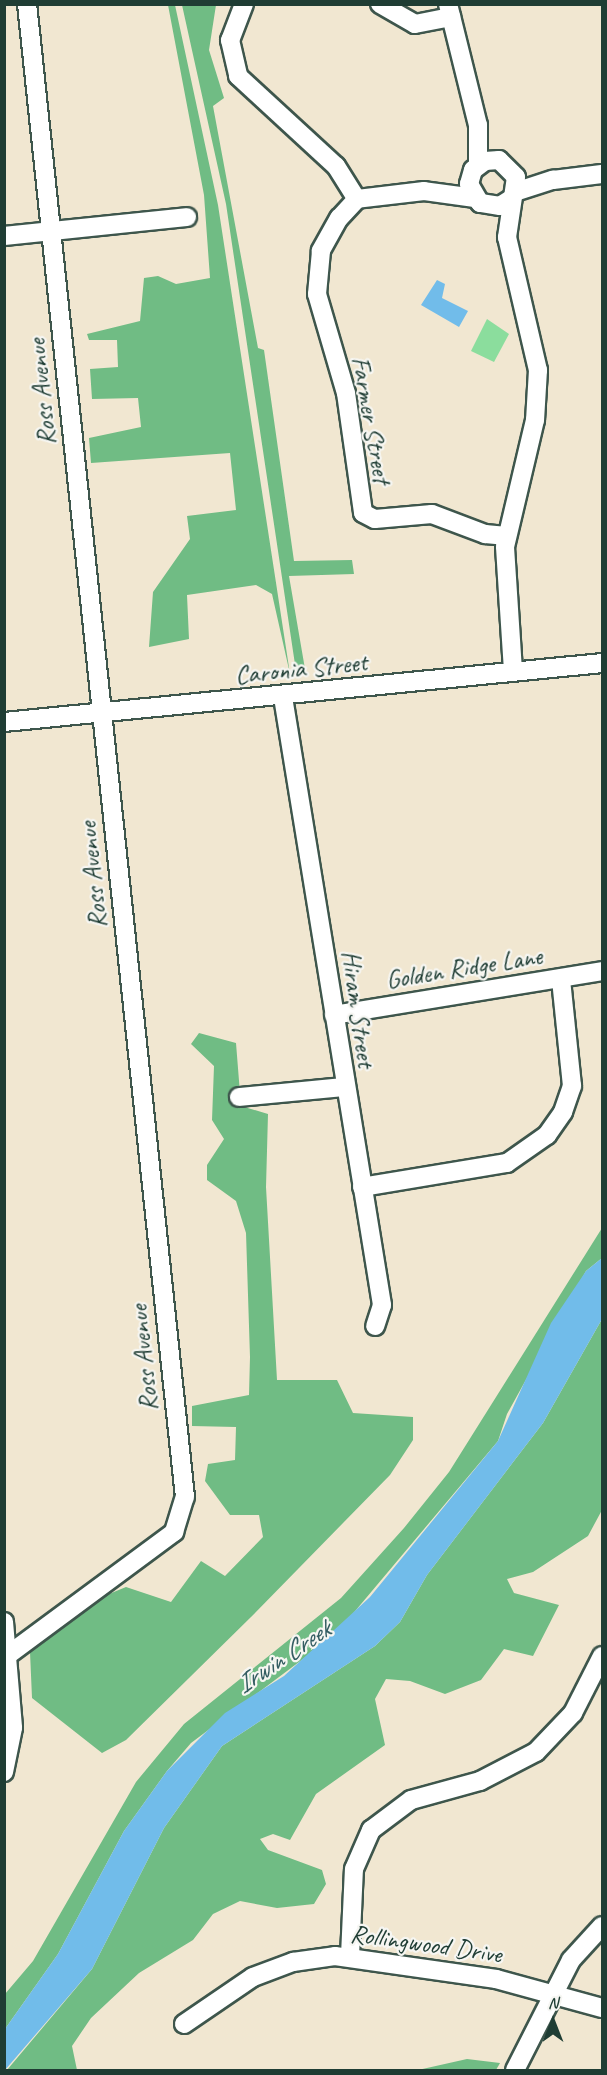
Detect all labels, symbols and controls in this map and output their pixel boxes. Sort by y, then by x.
street label: Ross Avenue [21,337,63,447]
street label: Farmer Street [344,354,398,486]
street label: Caronia Street [233,647,369,691]
street label: Ross Avenue [72,820,114,930]
street label: Golden Ridge Lane [383,940,545,996]
street label: Hiram Street [334,948,382,1070]
street label: Ross Avenue [123,1303,165,1413]
water label: Irwin Creek [229,1613,337,1701]
street label: Rollingwood Drive [348,1918,504,1970]
north arrow [523,1991,583,2051]
text: N [548,1993,558,2013]

